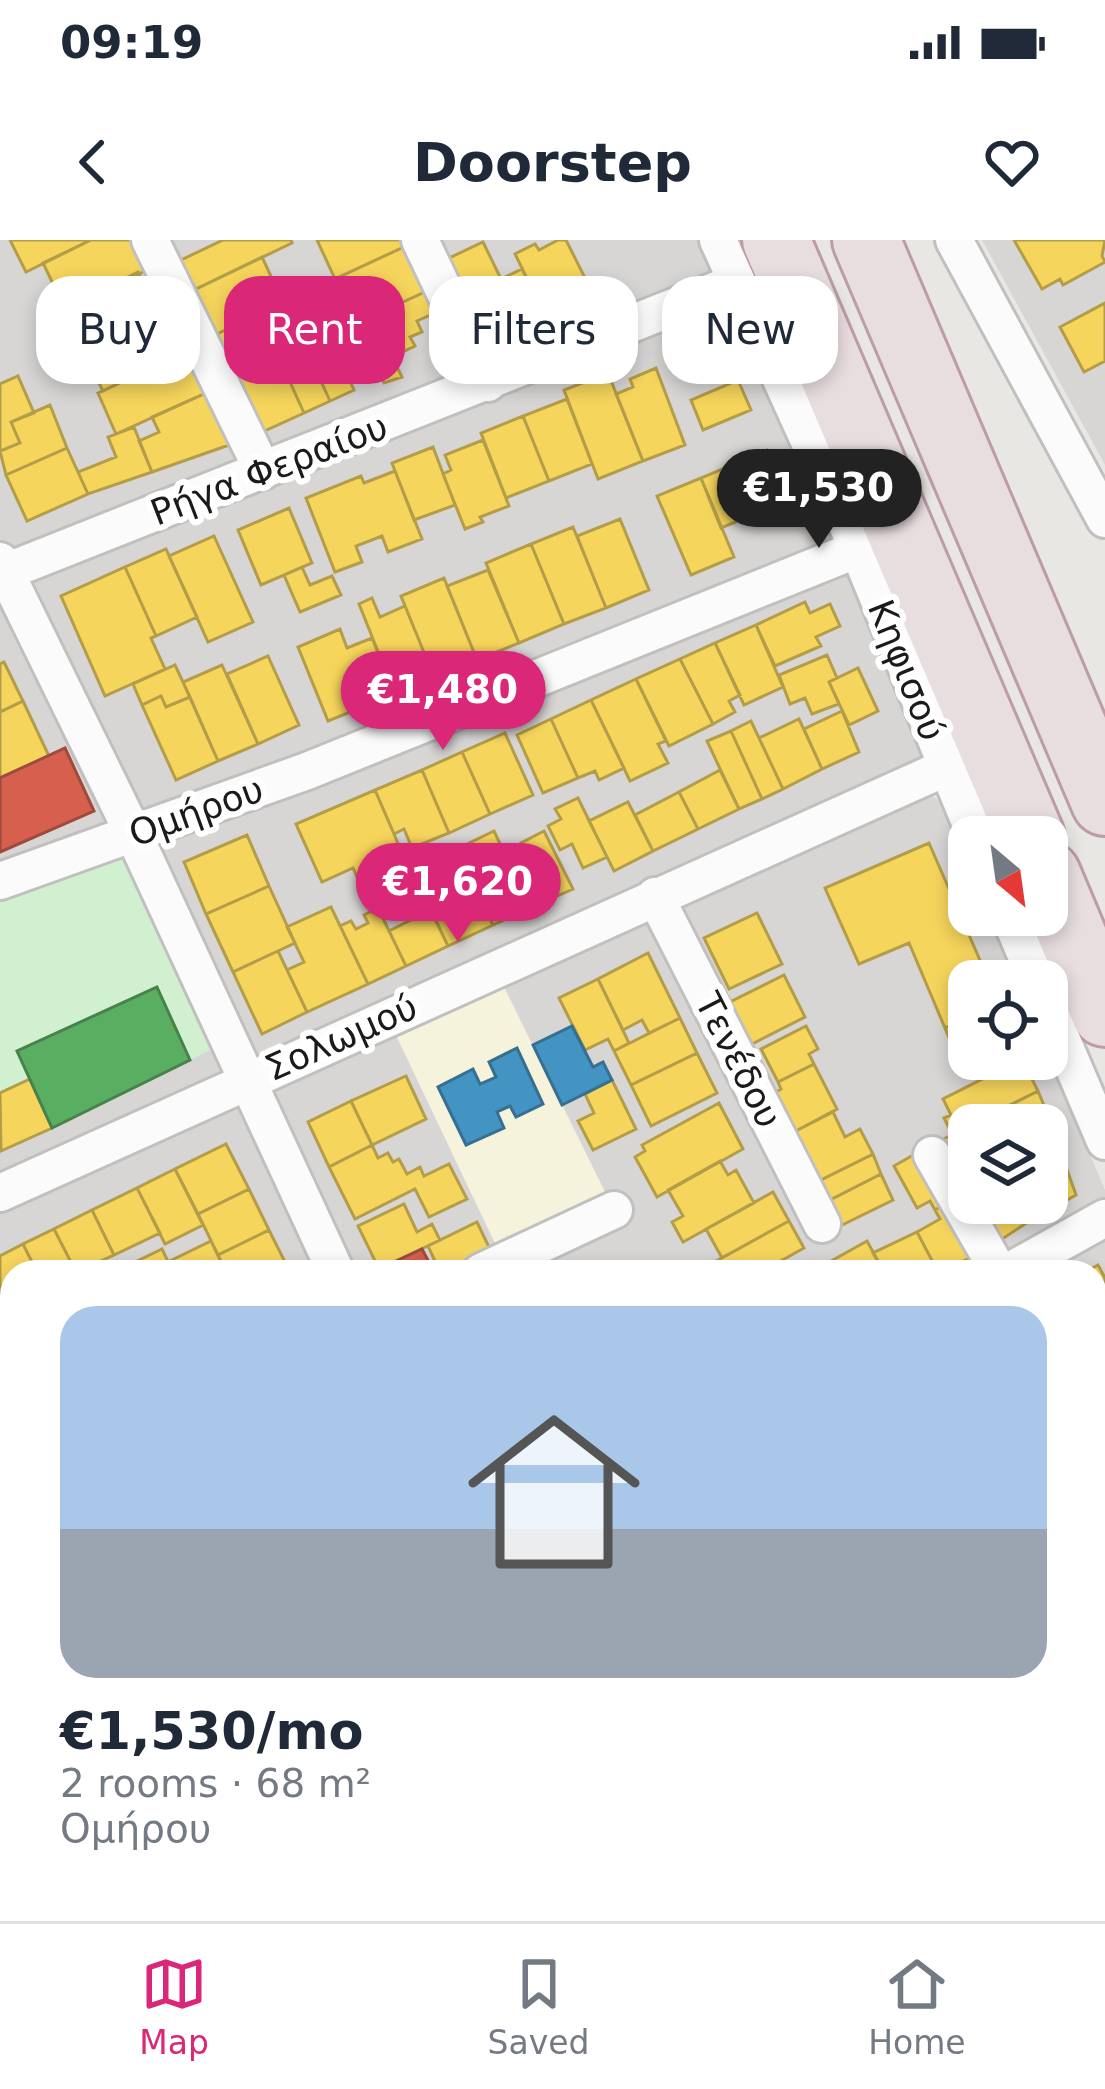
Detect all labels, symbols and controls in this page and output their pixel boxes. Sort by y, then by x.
text: 09:19 [60,16,203,69]
icon: back [60,129,126,195]
icon: heart [979,129,1045,195]
text: Doorstep [413,131,692,194]
chip: Buy [36,276,200,384]
chip: Rent [224,276,405,384]
chip: Filters [429,276,638,384]
chip: New [662,276,838,384]
street label: Ρήγα Φεραίου [145,405,393,533]
pin: €1,530 [721,449,917,551]
text: €1,530 [744,465,894,510]
street label: Κηφισού [860,594,953,746]
pin: €1,480 [345,651,541,753]
text: €1,480 [368,667,518,712]
street label: Ομήρου [123,768,269,855]
north arrow [948,816,1068,936]
map controls [948,816,1068,1224]
pin: €1,620 [360,843,556,945]
text: €1,620 [383,859,533,904]
button: locate [948,960,1068,1080]
street label: Τενέδου [687,985,790,1135]
street label: Σολωμού [259,986,424,1089]
button: layers [948,1104,1068,1224]
icon: home [446,1384,662,1600]
text: €1,530/mo [60,1702,364,1761]
text: 2 rooms · 68 m² [60,1761,371,1806]
text: Ομήρου [60,1806,211,1851]
tab: Map [139,1951,209,2062]
tab: Saved [488,1951,590,2062]
tab: Home [868,1951,966,2062]

